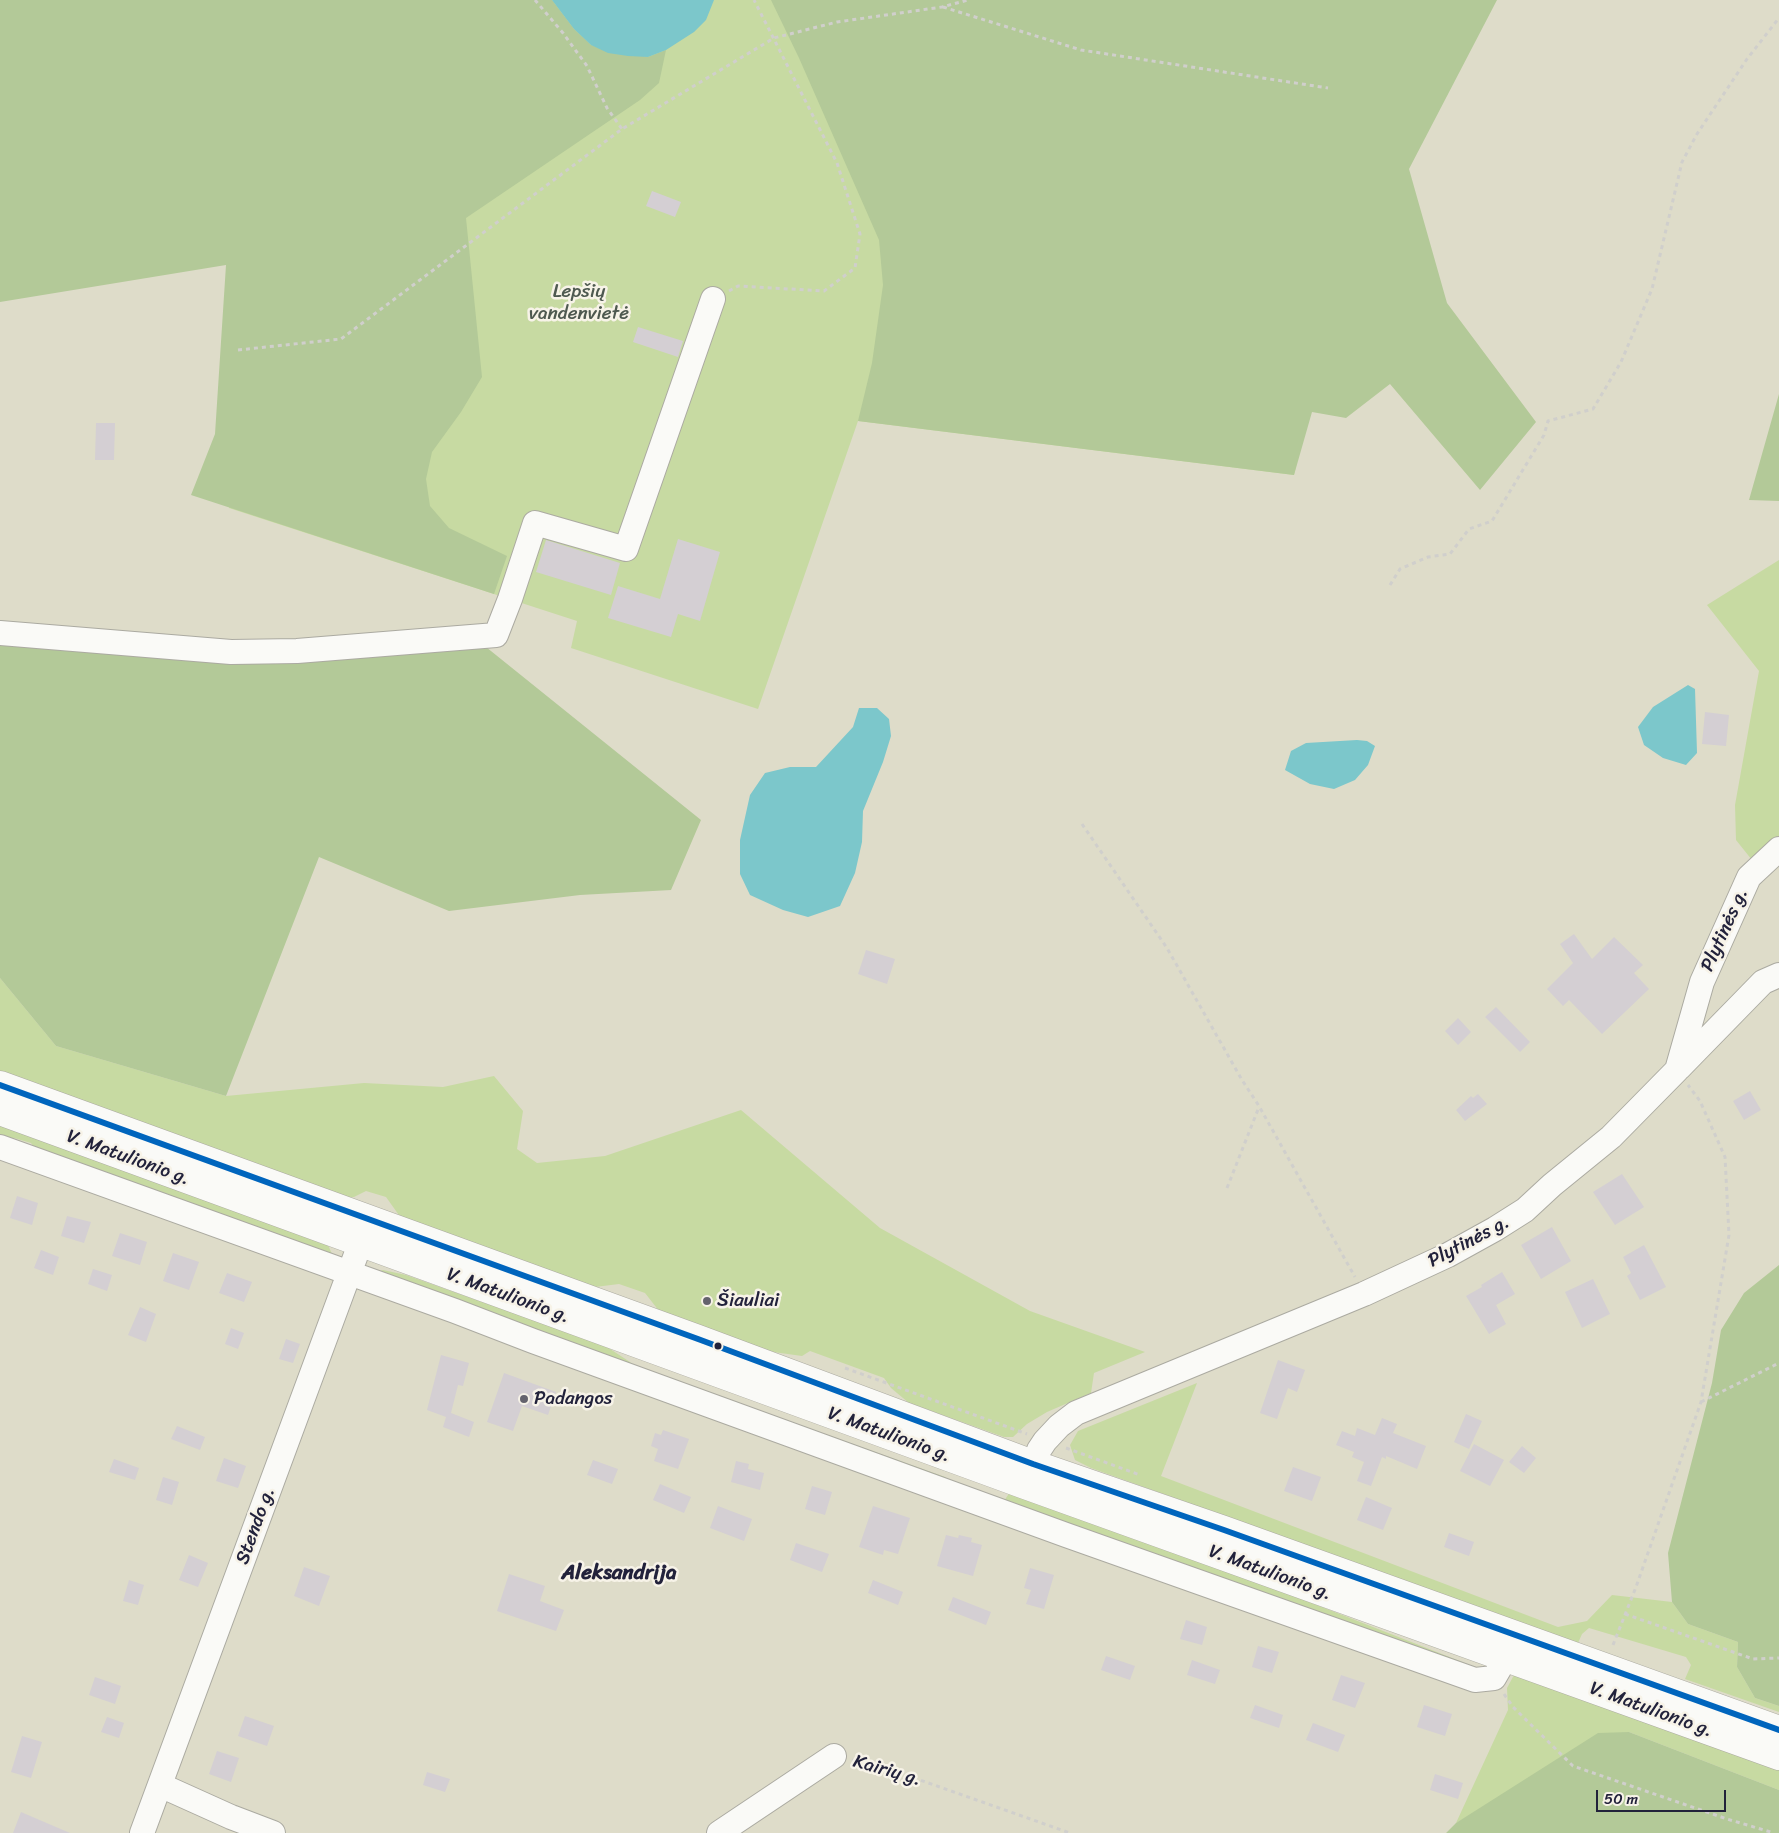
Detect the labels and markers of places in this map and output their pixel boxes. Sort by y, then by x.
place label: Šiauliai [717,1290,779,1312]
marker: Šiauliai [701,1295,713,1307]
unlabelled marker [713,1341,723,1351]
place label: Padangos [534,1388,613,1410]
marker: Padangos [518,1393,530,1405]

